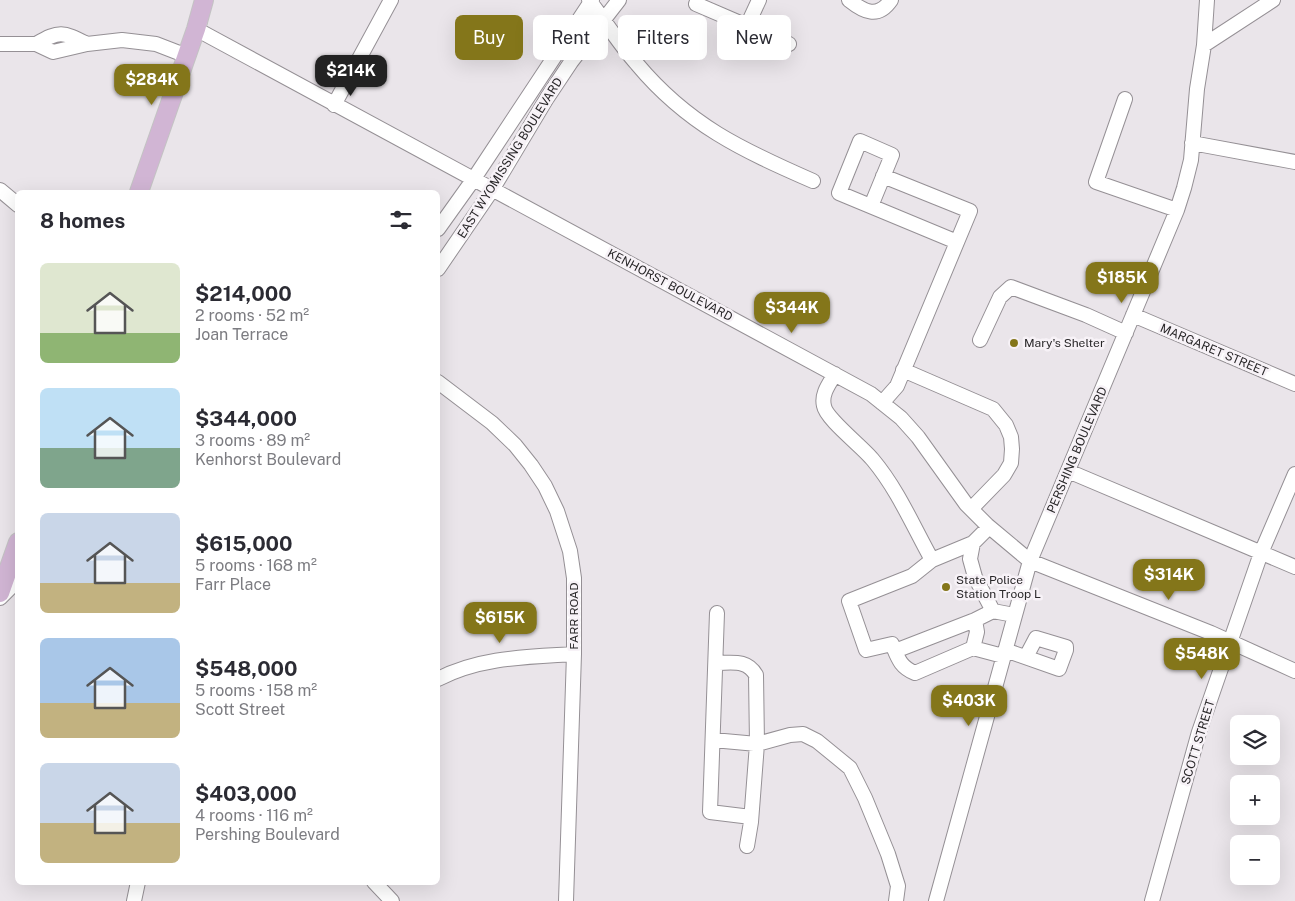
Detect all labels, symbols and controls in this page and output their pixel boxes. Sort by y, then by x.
chip: Buy [455,15,523,60]
chip: Rent [533,15,608,60]
chip: Filters [618,15,707,60]
chip: New [717,15,791,60]
pin: $214K [316,54,386,97]
text: $214K [326,61,376,80]
pin: $284K [117,64,187,106]
text: $284K [125,70,179,89]
street label: EAST WYOMISSING BOULEVARD [455,75,565,241]
icon: filters [387,206,415,234]
text: 8 homes [40,208,125,233]
street label: KENHORST BOULEVARD [605,246,735,324]
pin: $185K [1087,262,1157,304]
text: $185K [1097,268,1147,287]
text: $214,000 [195,281,292,306]
icon: home [80,283,140,343]
pin: $344K [757,292,827,334]
text: $344K [765,298,819,317]
text: 2 rooms · 52 m² [195,306,309,325]
street label: MARGARET STREET [1158,321,1270,379]
text: Joan Terrace [195,325,288,344]
place label: Mary's Shelter [1024,336,1105,350]
marker: Mary's Shelter [1008,337,1020,349]
street label: PERSHING BOULEVARD [1044,385,1110,515]
text: $344,000 [195,406,297,431]
icon: home [80,408,140,468]
text: 3 rooms · 89 m² [195,431,310,450]
text: Kenhorst Boulevard [195,450,341,469]
text: $615,000 [195,531,293,556]
icon: home [80,533,140,593]
text: 5 rooms · 168 m² [195,556,317,575]
pin: $314K [1134,558,1204,601]
text: $314K [1144,565,1194,584]
place label: State Police Station Troop L [956,573,1041,601]
text: Farr Place [195,575,271,594]
marker: State Police Station Troop L [940,581,952,593]
street label: FARR ROAD [567,582,581,650]
pin: $615K [465,602,535,644]
text: $615K [475,608,525,627]
pin: $548K [1167,638,1237,680]
text: $548K [1175,644,1229,663]
text: $548,000 [195,656,298,681]
icon: home [80,658,140,718]
text: 5 rooms · 158 m² [195,681,317,700]
pin: $403K [934,684,1004,727]
text: $403K [942,691,996,710]
street label: SCOTT STREET [1178,698,1218,786]
text: Scott Street [195,700,285,719]
map controls [1230,715,1280,885]
button: layers [1230,715,1280,765]
button: + [1230,775,1280,825]
text: $403,000 [195,781,297,806]
icon: home [80,783,140,843]
text: 4 rooms · 116 m² [195,806,313,825]
text: Pershing Boulevard [195,825,340,844]
button: − [1230,835,1280,885]

